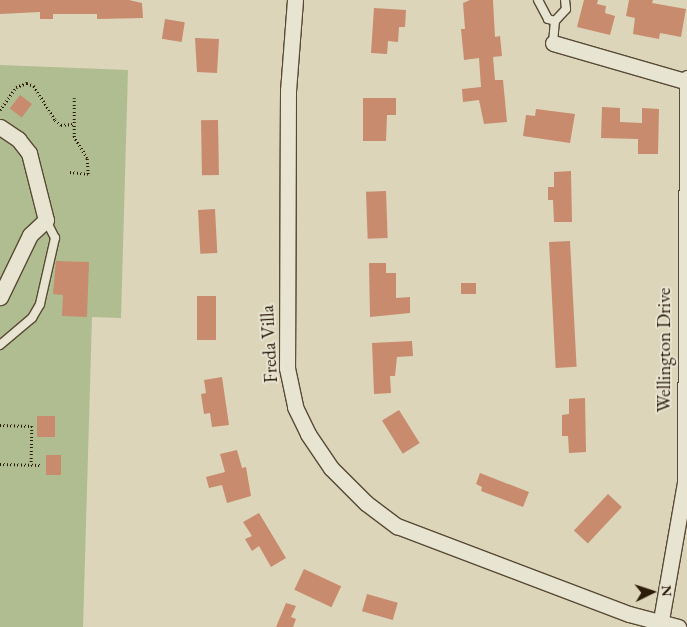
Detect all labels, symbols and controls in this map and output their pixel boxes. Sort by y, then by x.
street label: Wellington Drive [653,288,675,412]
street label: Freda Villa [256,304,282,384]
north arrow [627,567,677,617]
text: N [658,585,676,597]

